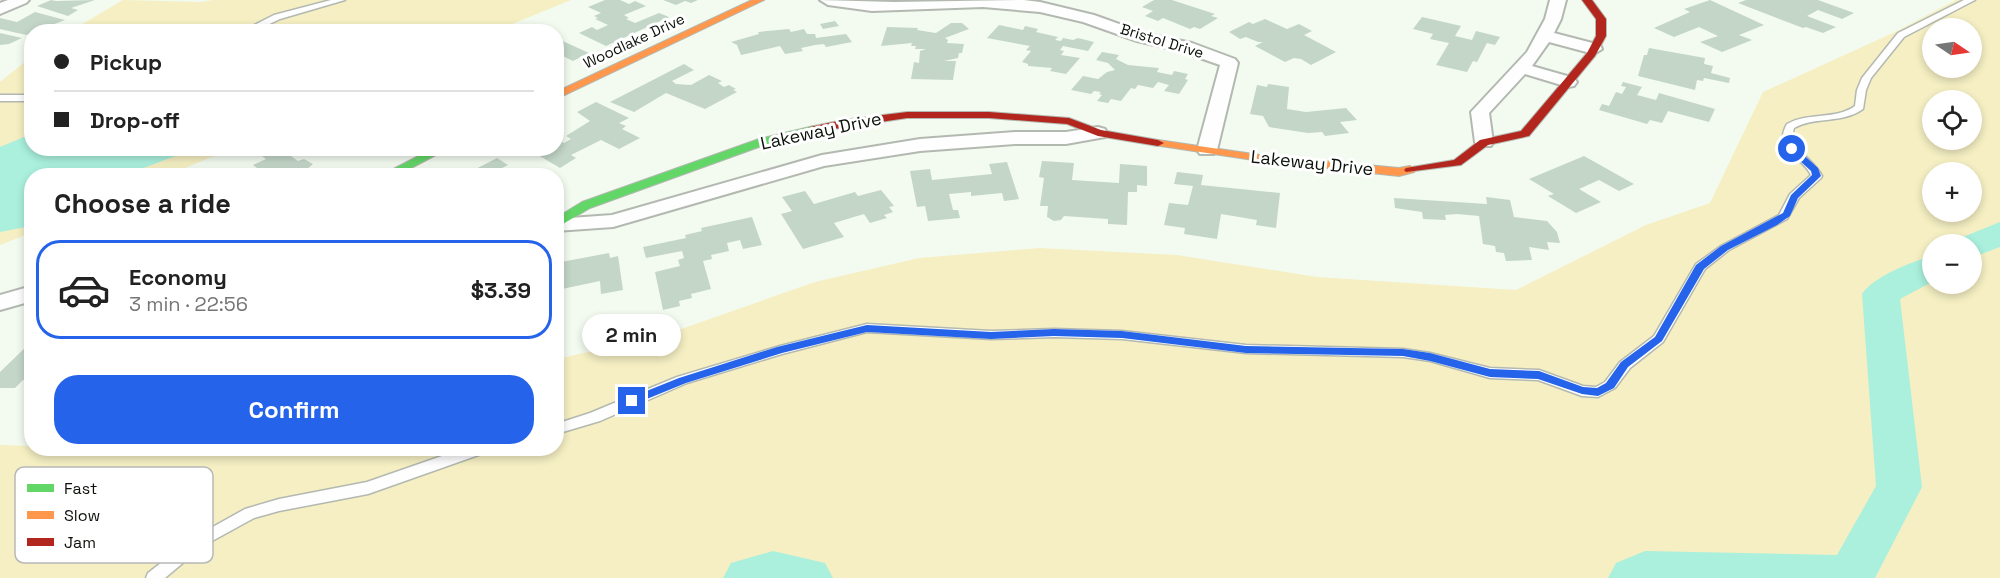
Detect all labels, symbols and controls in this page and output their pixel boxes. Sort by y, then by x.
street label: Woodlake Drive [580,9,688,72]
north arrow [1922,18,1982,78]
map controls [1922,18,1982,294]
street label: Bristol Drive [1118,19,1206,62]
text: Pickup [90,48,162,76]
button: locate [1922,90,1982,150]
text: Drop-off [90,106,180,134]
street label: Lakeway Drive [758,106,883,155]
route start [1778,135,1805,162]
street label: Lakeway Drive [1250,145,1374,180]
button: + [1922,162,1982,222]
text: Choose a ride [54,186,231,221]
button: − [1922,234,1982,294]
icon: car [57,263,111,317]
text: Economy [129,263,227,291]
text: $3.39 [471,276,531,304]
text: 3 min · 22:56 [129,291,248,317]
callout: 2 min [582,314,682,356]
text: 2 min [606,322,657,348]
button: Confirm [54,375,534,444]
route end [618,387,645,414]
legend [15,467,213,563]
text: Fast [64,478,97,499]
text: Slow [64,505,100,526]
text: Jam [64,532,96,553]

